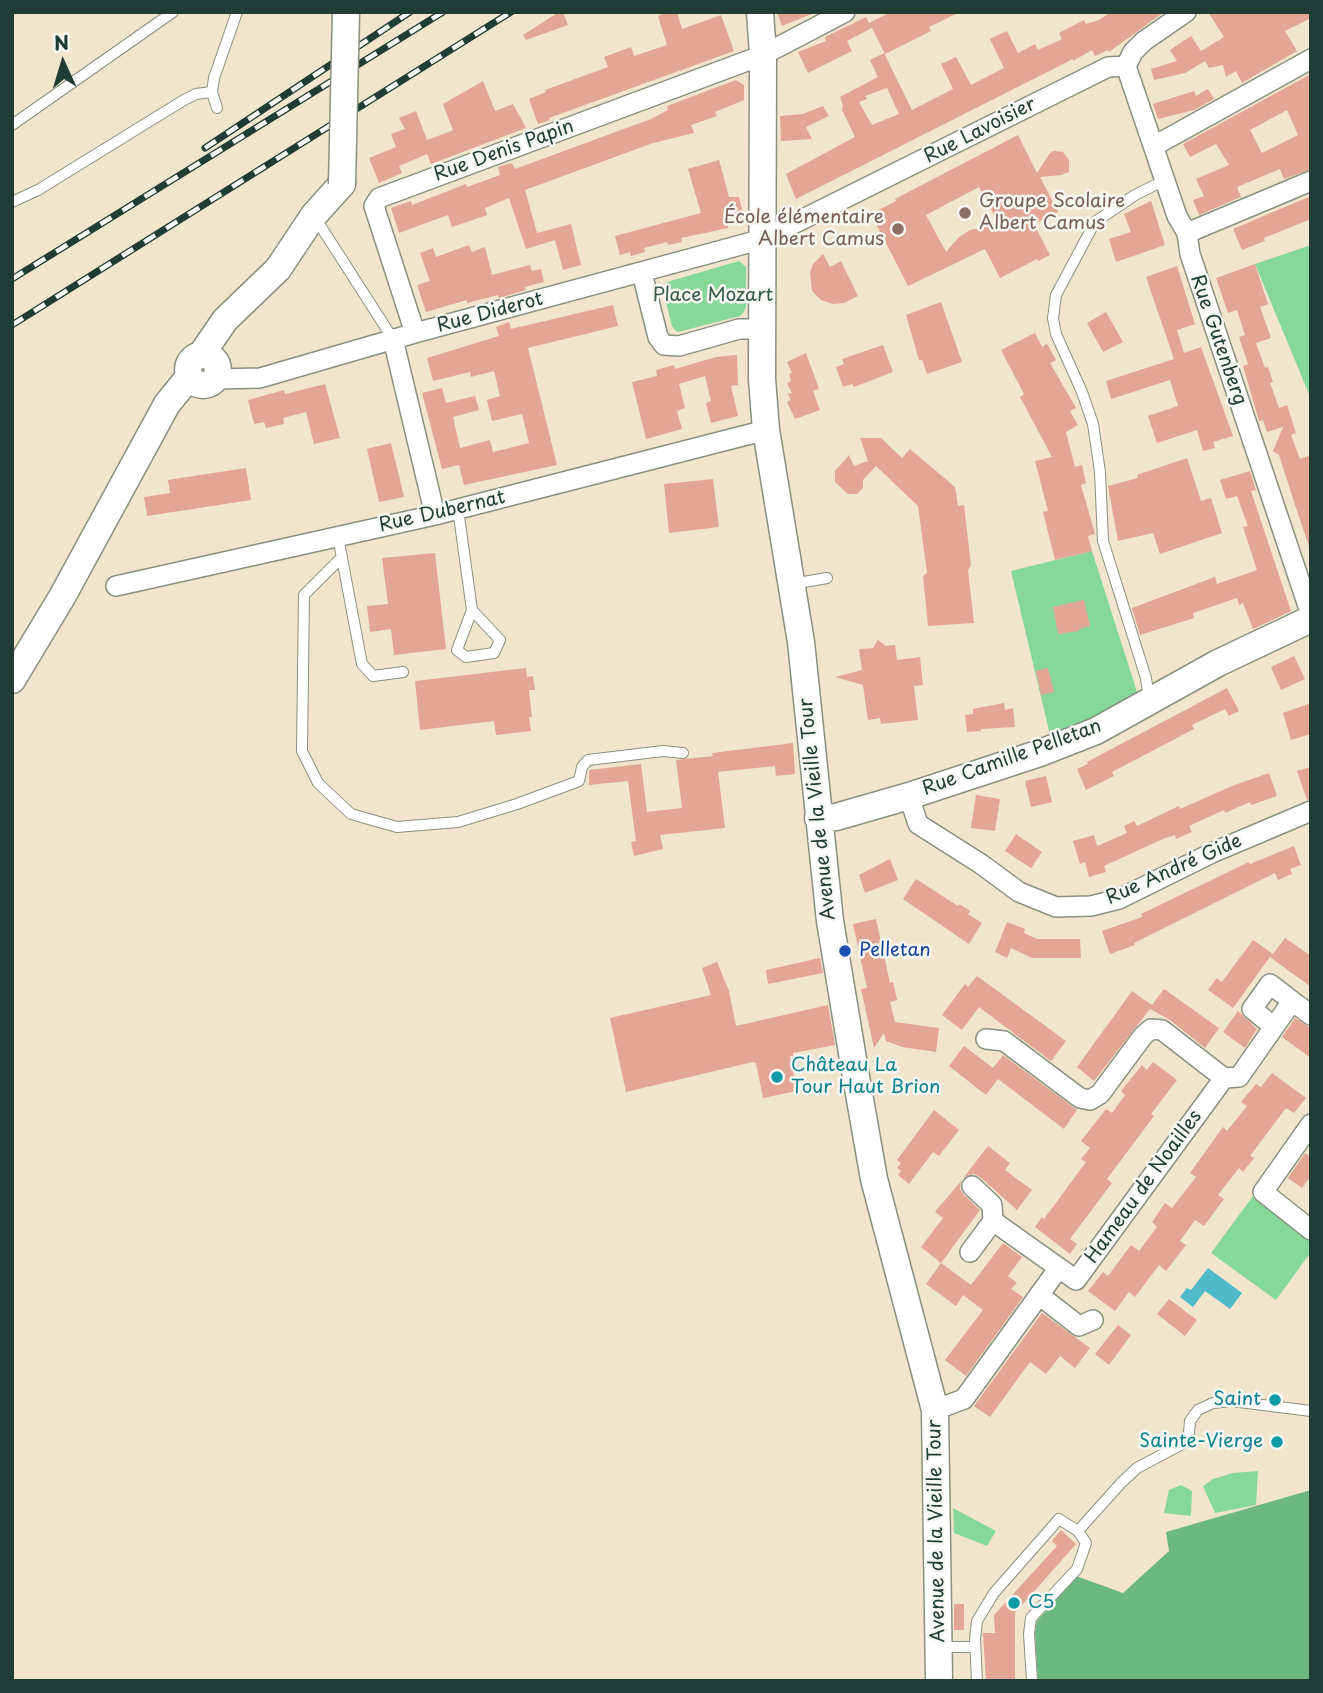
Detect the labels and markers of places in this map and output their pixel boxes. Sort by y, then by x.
place label: Groupe Scolaire Albert Camus [979,191,1125,235]
marker: Groupe Scolaire Albert Camus [957,205,973,221]
place label: École élémentaire Albert Camus [724,207,884,251]
marker: École élémentaire Albert Camus [890,221,906,237]
place label: Pelletan [859,940,931,962]
marker: Pelletan [837,943,853,959]
place label: Château La Tour Haut Brion [791,1055,940,1099]
marker: Château La Tour Haut Brion [769,1069,785,1085]
place label: Saint [1213,1389,1261,1411]
marker: Saint [1267,1392,1283,1408]
place label: Sainte-Vierge [1139,1431,1263,1453]
marker: Sainte-Vierge [1269,1434,1285,1450]
place label: C5 [1028,1592,1054,1614]
marker: C5 [1006,1595,1022,1611]

